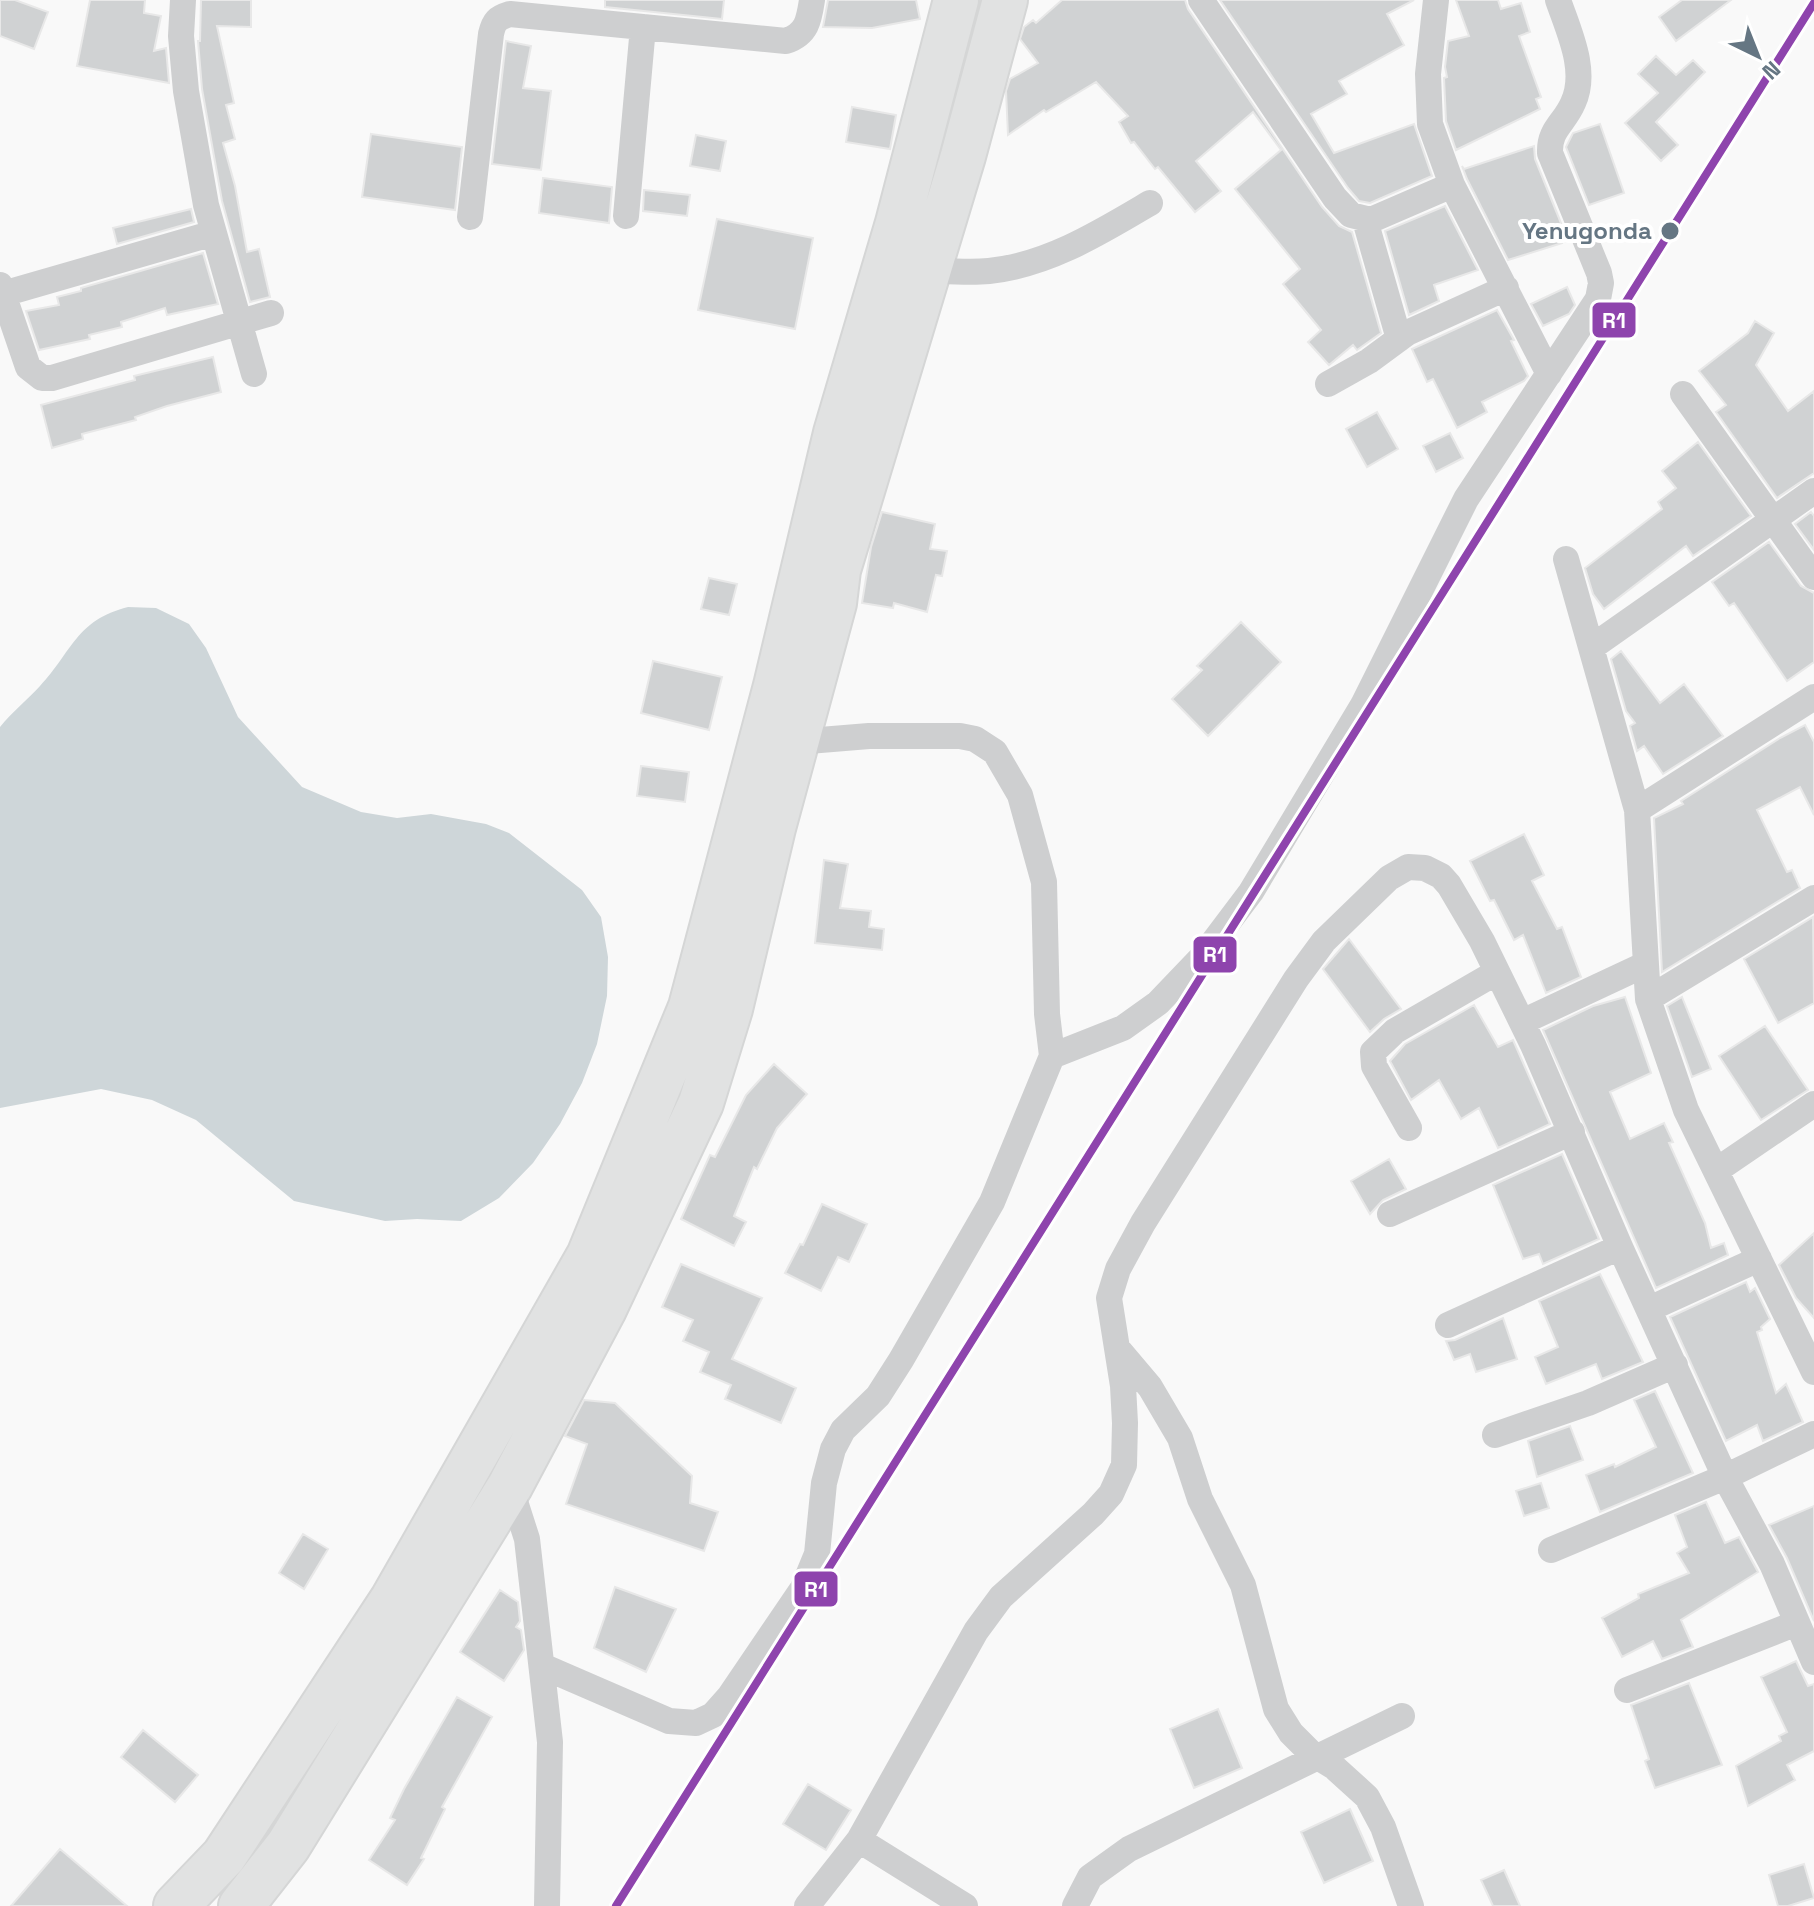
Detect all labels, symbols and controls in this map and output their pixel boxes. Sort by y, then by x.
north arrow [1718,16,1798,96]
text: N [1757,55,1787,86]
place label: Yenugonda [1522,215,1652,246]
marker: Yenugonda [1659,220,1681,242]
line badge: R1 [1591,301,1637,339]
text: R1 [1602,306,1626,334]
line badge: R1 [1192,935,1238,974]
text: R1 [1203,940,1227,968]
line badge: R1 [793,1570,839,1608]
text: R1 [804,1575,828,1603]

